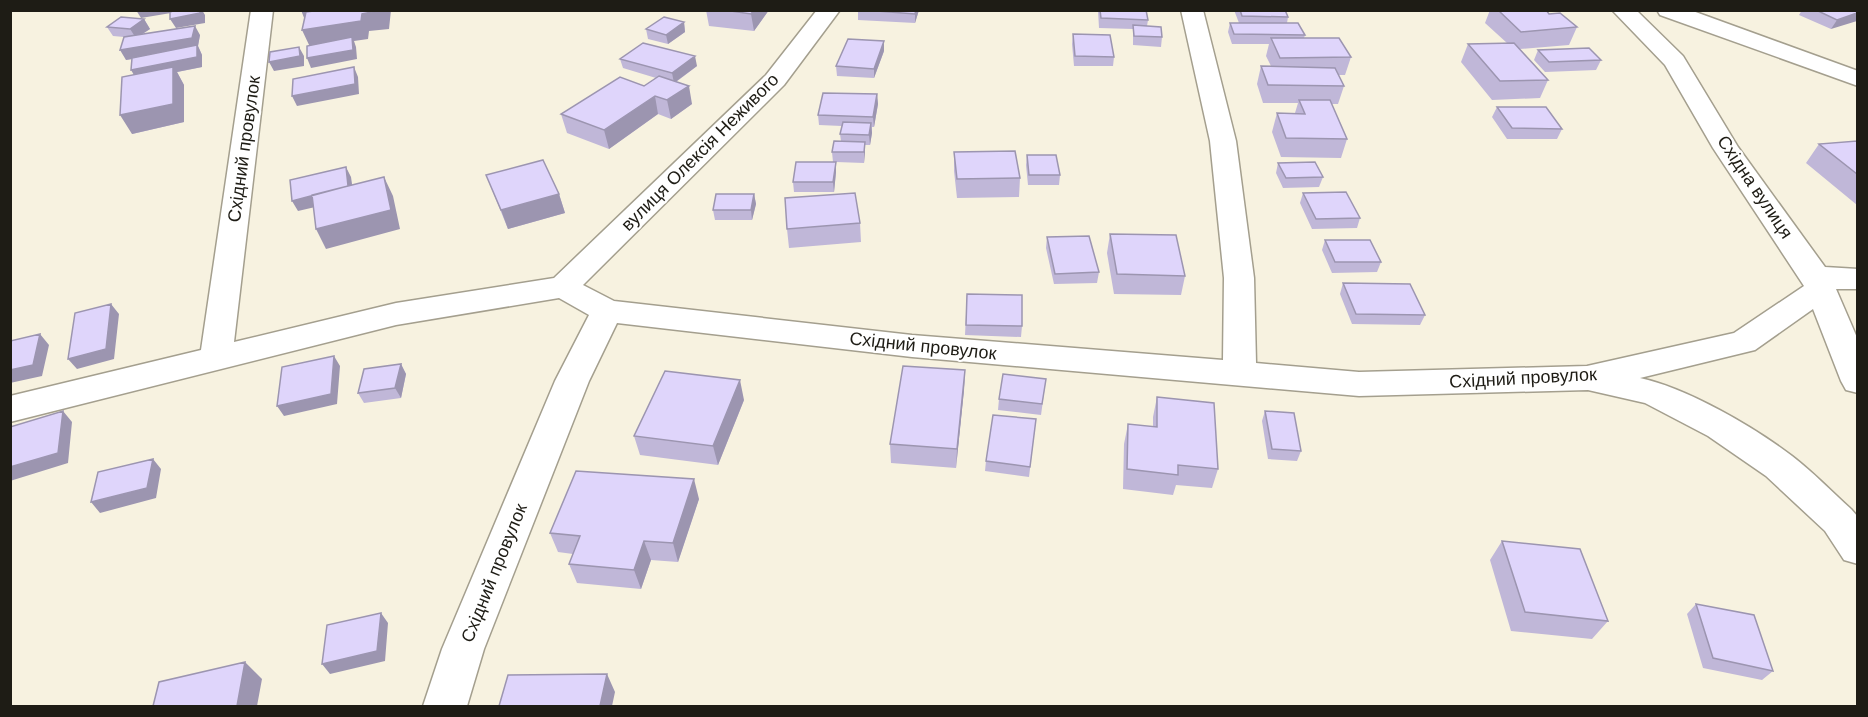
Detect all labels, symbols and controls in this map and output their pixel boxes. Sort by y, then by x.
street label: вулиця Олексія Неживого [617,69,783,235]
street label: Східний провулок [224,74,264,224]
street label: Східна вулиця [1713,132,1797,242]
street label: Східний провулок [849,328,998,364]
street label: Східний провулок [1449,364,1597,392]
street label: Східний провулок [457,501,531,645]

